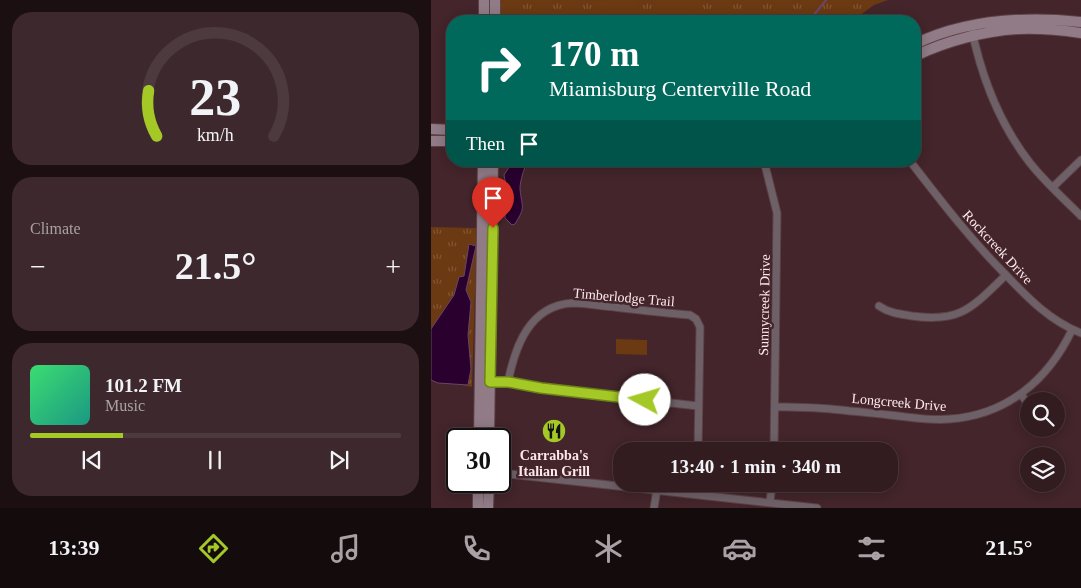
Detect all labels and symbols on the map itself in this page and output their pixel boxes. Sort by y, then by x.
pin [472,177,514,228]
street label: Rockcreek Drive [960,207,1036,287]
street label: Sunnycreek Drive [756,254,773,356]
street label: Timberlodge Trail [573,286,675,309]
position arrow [618,373,670,425]
street label: Longcreek Drive [851,391,947,414]
restaurant icon: Carrabba's Italian Grill [541,418,567,444]
speed limit sign: 30 [446,428,511,493]
place label: Carrabba's Italian Grill [518,448,590,479]

